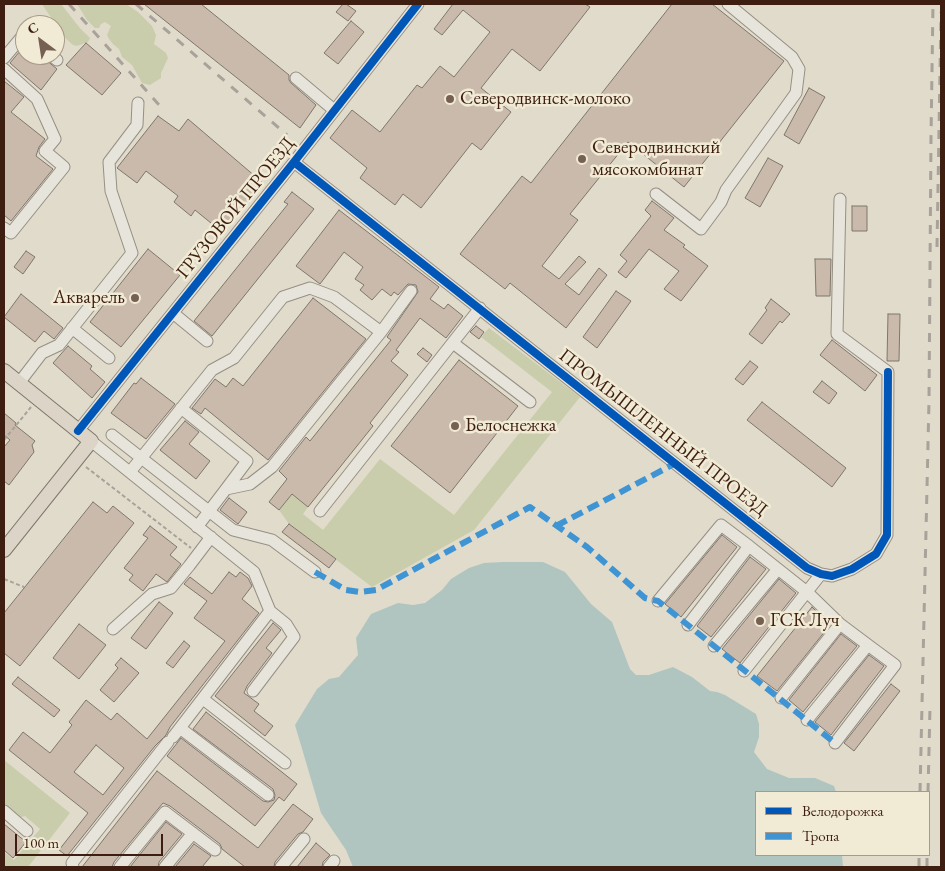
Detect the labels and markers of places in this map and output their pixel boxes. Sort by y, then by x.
place label: Северодвинск-молоко [460,88,631,110]
marker: Северодвинск-молоко [444,93,456,105]
place label: Северодвинский мясокомбинат [592,137,720,181]
marker: Северодвинский мясокомбинат [576,153,588,165]
place label: Акварель [53,287,125,309]
marker: Акварель [129,292,141,304]
place label: Белоснежка [465,415,556,437]
marker: Белоснежка [449,420,461,432]
place label: ГСК Луч [770,610,840,632]
marker: ГСК Луч [754,615,766,627]

